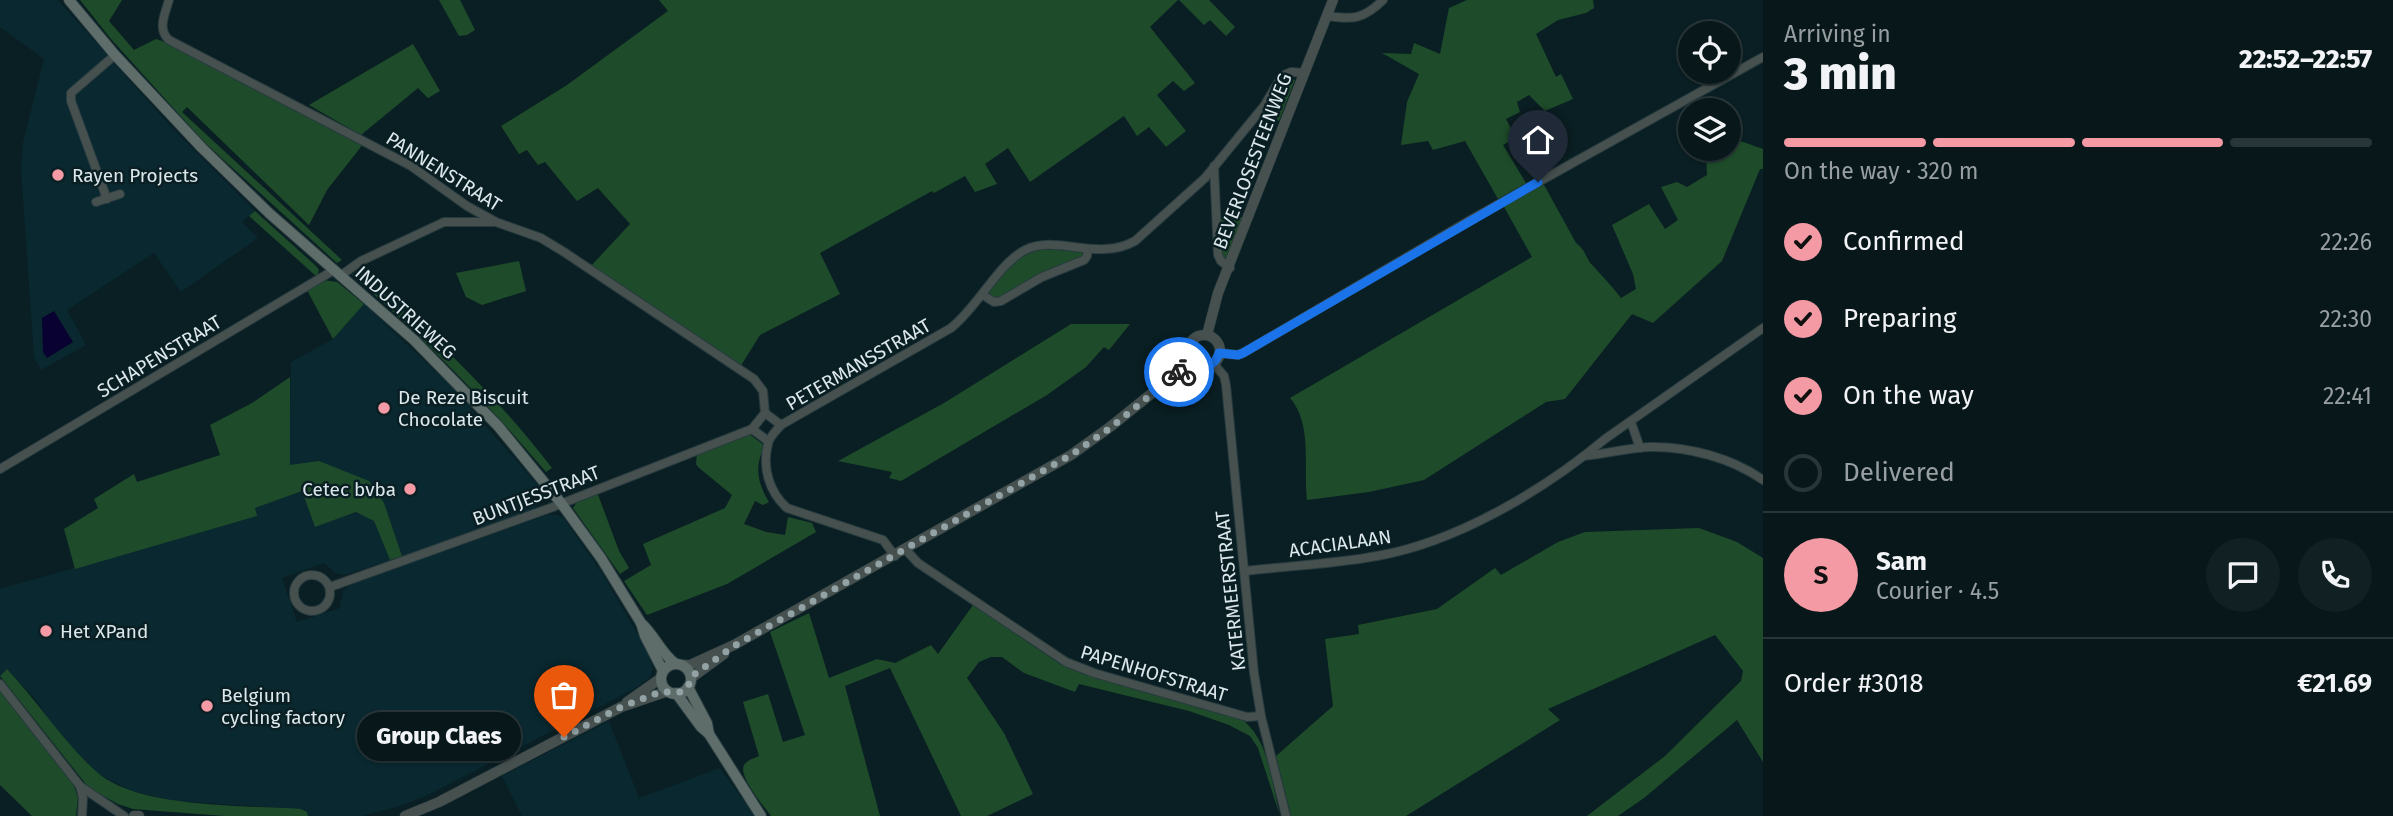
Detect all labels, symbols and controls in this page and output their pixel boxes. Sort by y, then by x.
text: Arriving in [1784,20,1891,48]
map controls [1678,21,1741,161]
button: locate [1678,21,1741,84]
text: 22:52–22:57 [2239,44,2372,75]
text: 3 min [1784,46,1897,101]
street label: BEVERLOSESTEENWEG [1208,70,1297,252]
button: layers [1678,98,1741,161]
pin [1508,110,1568,182]
icon: home [1519,121,1557,159]
street label: PANNENSTRAAT [382,127,506,216]
text: On the way · 320 m [1784,157,1979,185]
place label: Rayen Projects [72,164,198,187]
marker: Rayen Projects [50,167,66,183]
icon: check [1784,223,1822,261]
text: Confirmed [1843,226,1964,257]
text: 22:26 [2320,228,2372,256]
street label: INDUSTRIEWEG [350,261,461,364]
icon: check [1784,300,1822,338]
text: Preparing [1843,303,1956,334]
text: 22:30 [2319,305,2372,333]
street label: SCHAPENSTRAAT [93,310,226,403]
street label: PETERMANSSTRAAT [782,314,935,415]
courier [1144,337,1214,407]
icon: bike [1160,353,1198,391]
icon: check [1784,377,1822,415]
text: On the way [1843,380,1974,411]
text: 22:41 [2323,382,2372,410]
place label: De Reze Biscuit Chocolate [398,386,529,431]
marker: De Reze Biscuit Chocolate [376,400,392,416]
text: Delivered [1843,457,1955,488]
street label: BUNTJESSTRAAT [469,461,603,530]
place label: Cetec bvba [302,478,396,501]
marker: Cetec bvba [402,481,418,497]
street label: KATERMEERSTRAAT [1211,510,1250,672]
street label: ACACIALAAN [1287,525,1393,562]
button: chat [2206,538,2280,612]
button: phone [2298,538,2372,612]
text: Sam [1876,546,1927,577]
text: S [1814,560,1828,591]
text: Courier · 4.5 [1876,577,1999,605]
place label: Het XPand [60,620,148,643]
marker: Het XPand [38,623,54,639]
street label: PAPENHOFSTRAAT [1078,640,1230,707]
pin [534,665,594,737]
text: Order #3018 [1784,668,1924,699]
text: €21.69 [2297,668,2372,699]
icon: bag [545,676,583,714]
place label: Belgium cycling factory [221,684,346,729]
marker: Belgium cycling factory [199,698,215,714]
callout: Group Claes [358,712,522,762]
text: Group Claes [376,722,502,750]

